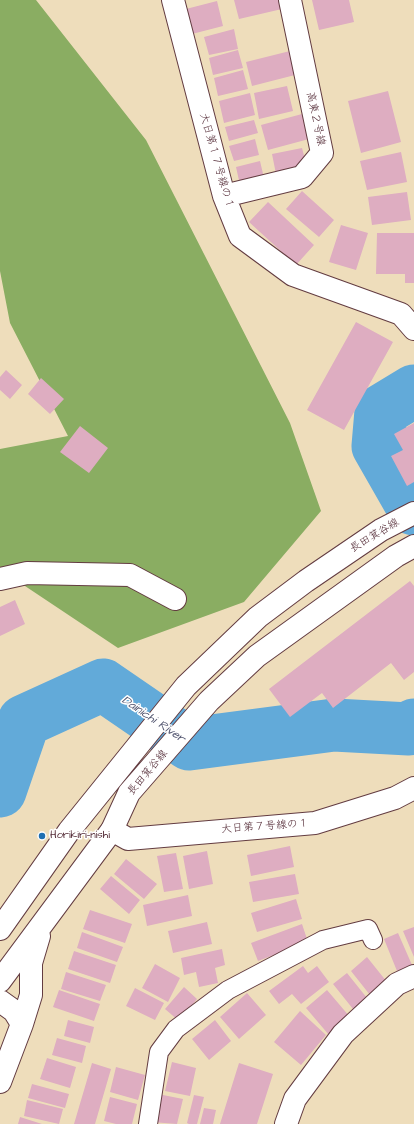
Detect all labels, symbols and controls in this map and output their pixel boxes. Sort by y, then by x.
street label: 高東２号線 [303,91,327,147]
street label: 大日第１７号線の１ [196,112,236,210]
street label: 長田箕谷線 [348,516,402,556]
water label: Dainichi River [119,694,187,746]
street label: 長田箕谷線 [125,748,171,798]
street label: 大日第７号線の１ [221,817,309,837]
place label: Horikiri-nishi [50,829,110,843]
marker: Horikiri-nishi [37,831,47,841]

